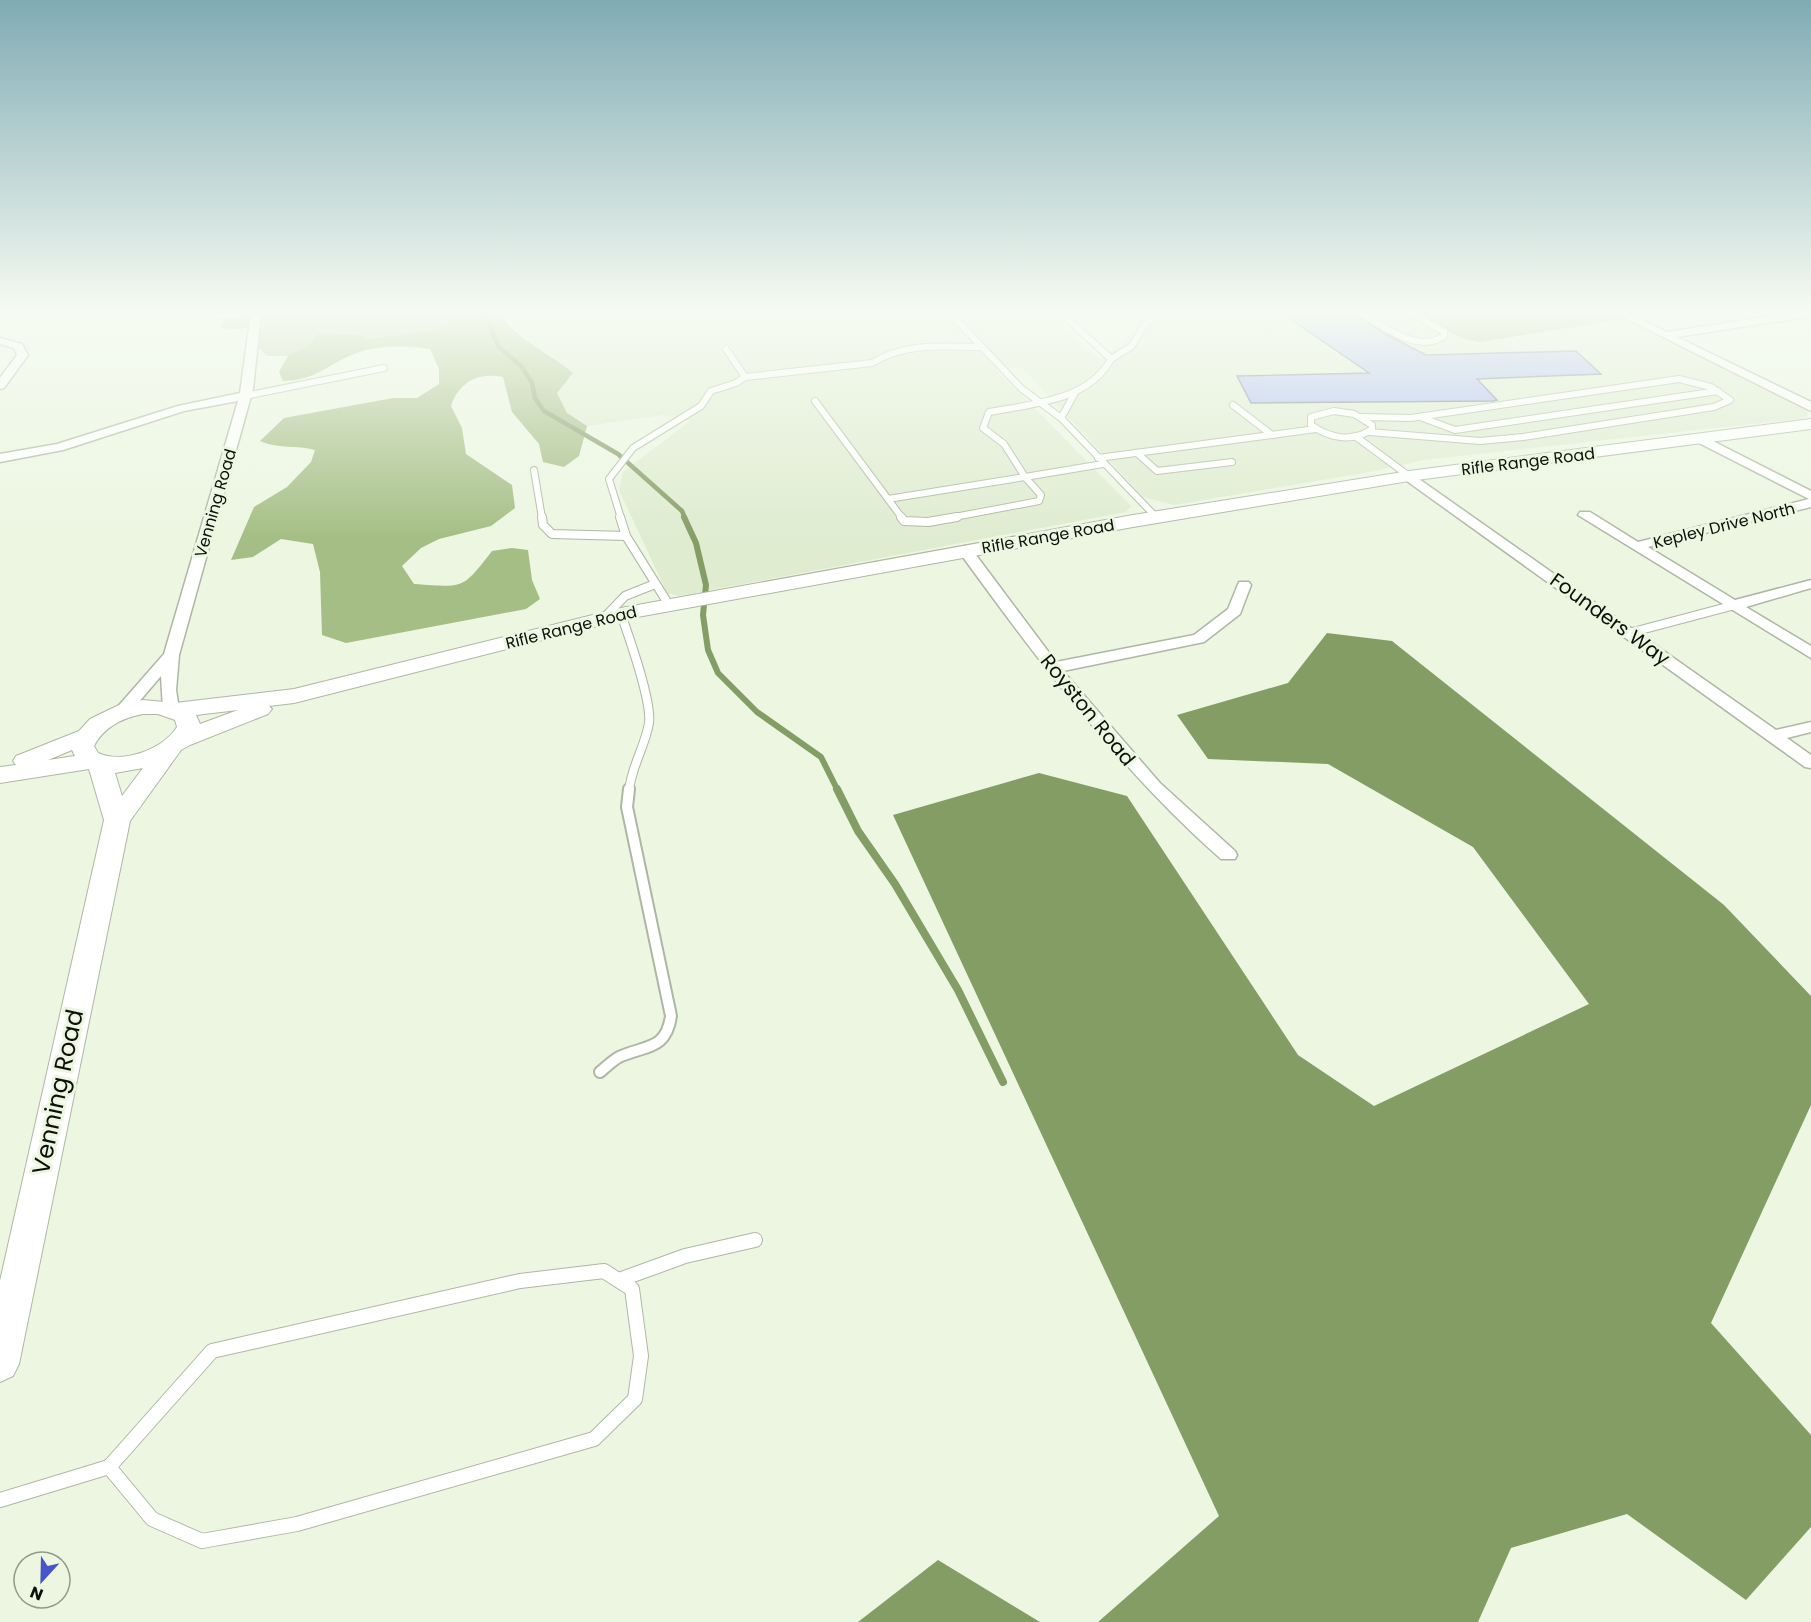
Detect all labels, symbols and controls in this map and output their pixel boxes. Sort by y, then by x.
street label: Rifle Range Road [1460,442,1596,481]
street label: Venning Road [189,446,242,560]
street label: Kepley Drive North [1651,497,1797,554]
street label: Rifle Range Road [980,513,1116,559]
street label: Founders Way [1544,566,1676,672]
street label: Rifle Range Road [503,600,639,655]
street label: Royston Road [1034,648,1142,772]
street label: Venning Road [24,1006,91,1178]
north arrow [12,1550,72,1610]
text: N [27,1581,46,1606]

